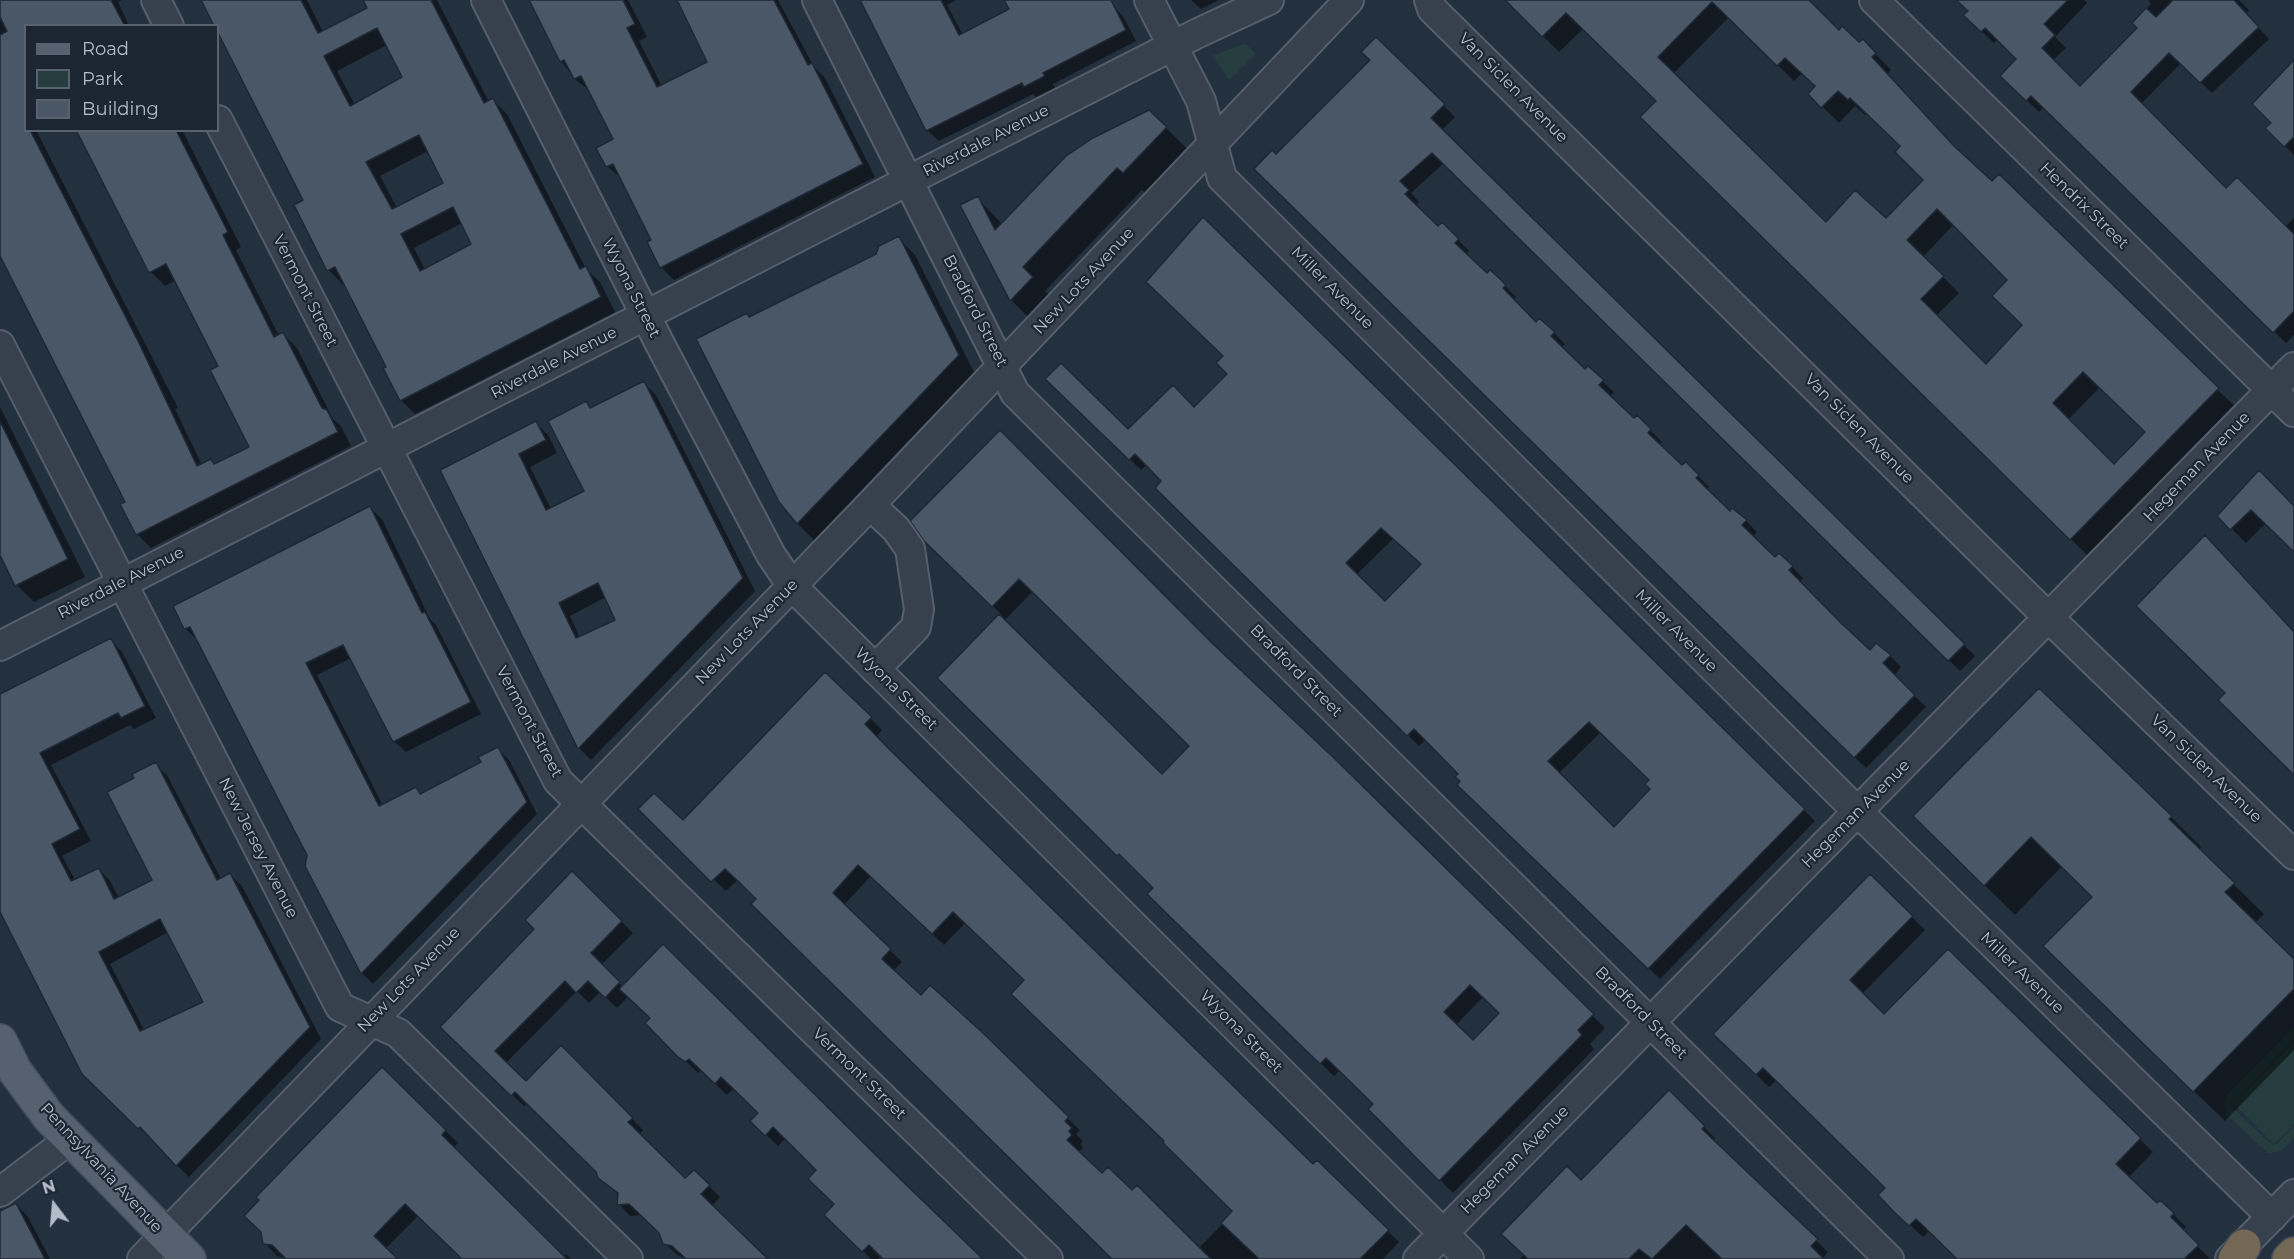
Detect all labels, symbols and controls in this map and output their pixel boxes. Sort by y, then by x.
legend [24,24,219,132]
street label: Van Siclen Avenue [1454,29,1572,147]
text: Road [82,38,129,60]
text: Park [82,68,123,90]
text: Building [82,98,159,120]
street label: Riverdale Avenue [920,101,1052,181]
street label: Hendrix Street [2036,159,2132,253]
street label: New Lots Avenue [1030,224,1138,338]
street label: Vermont Street [268,232,342,350]
street label: Wyona Street [598,235,664,341]
street label: Miller Avenue [1287,243,1377,333]
street label: Bradford Street [939,252,1011,370]
street label: Riverdale Avenue [488,323,620,403]
street label: Van Siclen Avenue [1800,370,1918,488]
street label: Hegeman Avenue [2140,408,2254,526]
street label: Riverdale Avenue [55,543,187,623]
street label: New Lots Avenue [692,575,802,689]
street label: Miller Avenue [1631,586,1721,676]
street label: Bradford Street [1246,621,1346,721]
street label: Wyona Street [851,644,941,734]
street label: Vermont Street [492,663,566,781]
street label: Van Siclen Avenue [2146,711,2266,827]
street label: Hegeman Avenue [1798,756,1914,872]
street label: New Jersey Avenue [214,774,302,922]
street label: New Lots Avenue [354,923,464,1037]
street label: Miller Avenue [1976,928,2068,1018]
street label: Bradford Street [1591,963,1691,1063]
street label: Wyona Street [1196,987,1286,1077]
street label: Vermont Street [808,1024,910,1124]
street label: Pennsylvania Avenue [36,1099,166,1237]
street label: Hegeman Avenue [1457,1102,1573,1218]
north arrow [24,1175,84,1235]
text: N [40,1176,58,1198]

